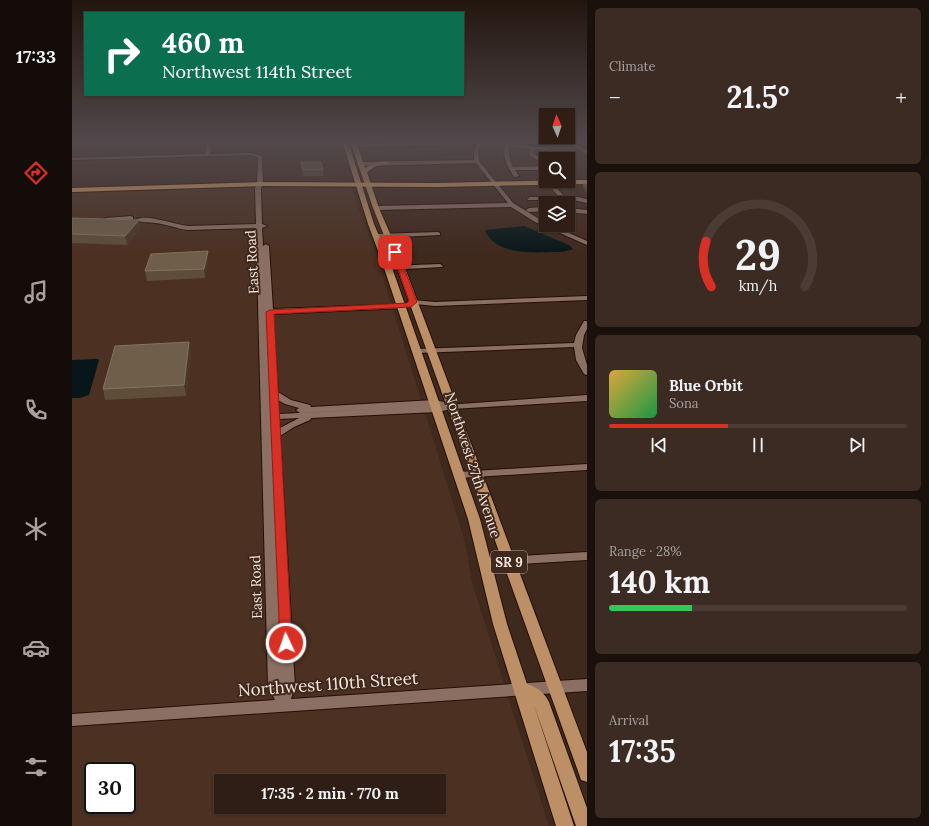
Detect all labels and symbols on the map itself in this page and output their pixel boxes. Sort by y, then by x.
north arrow [539,108,575,144]
street label: East Road [241,230,263,294]
pin [378,235,412,269]
street label: Northwest 27th Avenue [441,390,505,540]
road number: SR 9 [491,551,527,573]
street label: East Road [246,555,266,619]
position arrow [265,622,307,664]
street label: Northwest 110th Street [237,667,419,701]
speed limit sign: 30 [84,762,136,814]

